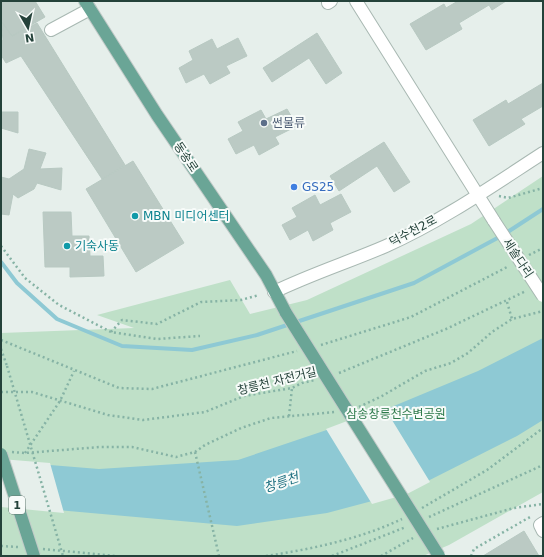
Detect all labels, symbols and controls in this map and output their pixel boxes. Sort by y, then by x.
north arrow [8,8,48,48]
text: N [24,30,35,45]
place label: 썬물류 [272,116,305,130]
marker: 썬물류 [259,118,269,128]
street label: 동송로 [171,139,201,175]
place label: GS25 [302,180,334,194]
marker: GS25 [289,182,299,192]
place label: MBN 미디어센터 [143,209,230,223]
marker: MBN 미디어센터 [130,211,140,221]
street label: 덕수천2로 [387,213,439,249]
street label: 세솔다리 [500,236,536,280]
place label: 기숙사동 [75,239,119,253]
marker: 기숙사동 [62,241,72,251]
street label: 창릉천 자전거길 [236,364,318,398]
park label: 삼송창릉천수변공원 [346,407,446,421]
water label: 창릉천 [262,469,302,495]
road number: 1 [9,496,25,514]

